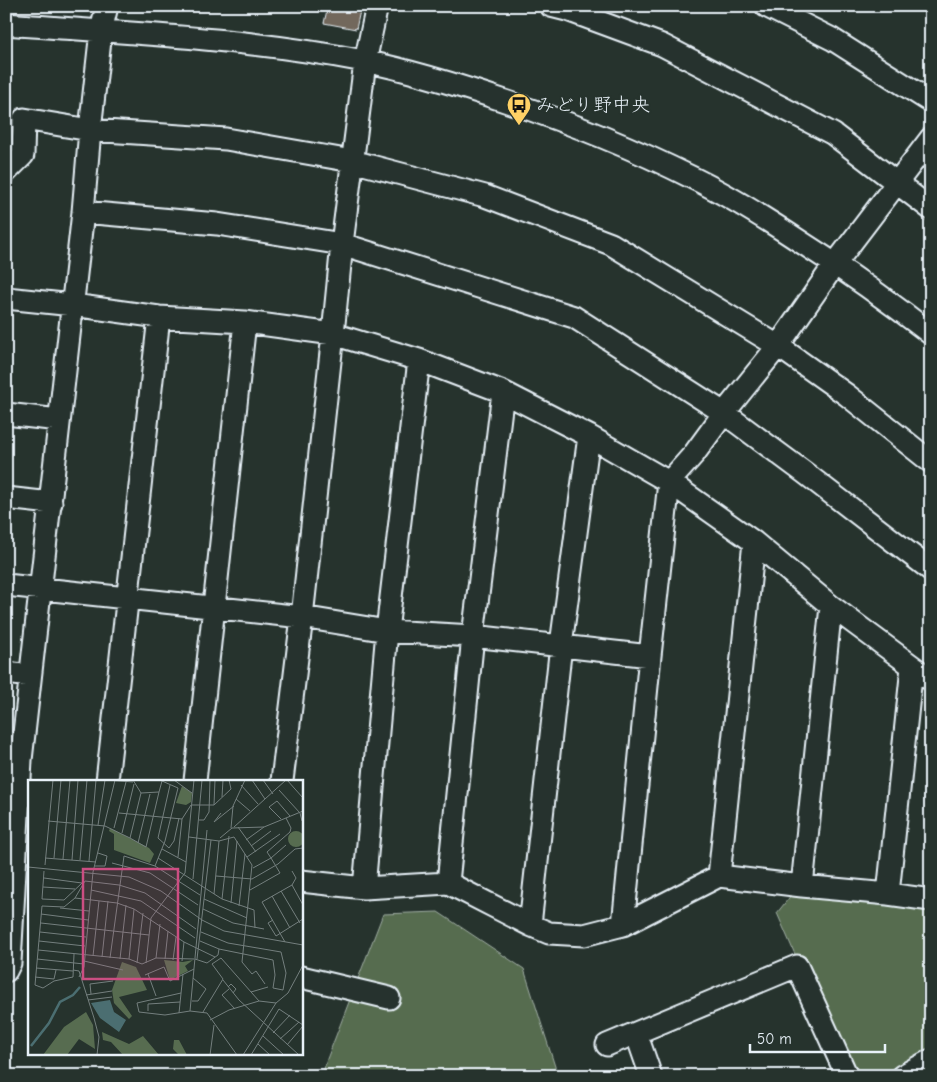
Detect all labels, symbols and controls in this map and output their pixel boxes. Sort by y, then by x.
bus stop icon: みどり野中央 [506,92,532,126]
place label: みどり野中央 [536,94,650,116]
inset map [28,780,302,1054]
scale bar [750,1022,884,1054]
text: 50 m [757,1030,792,1048]

